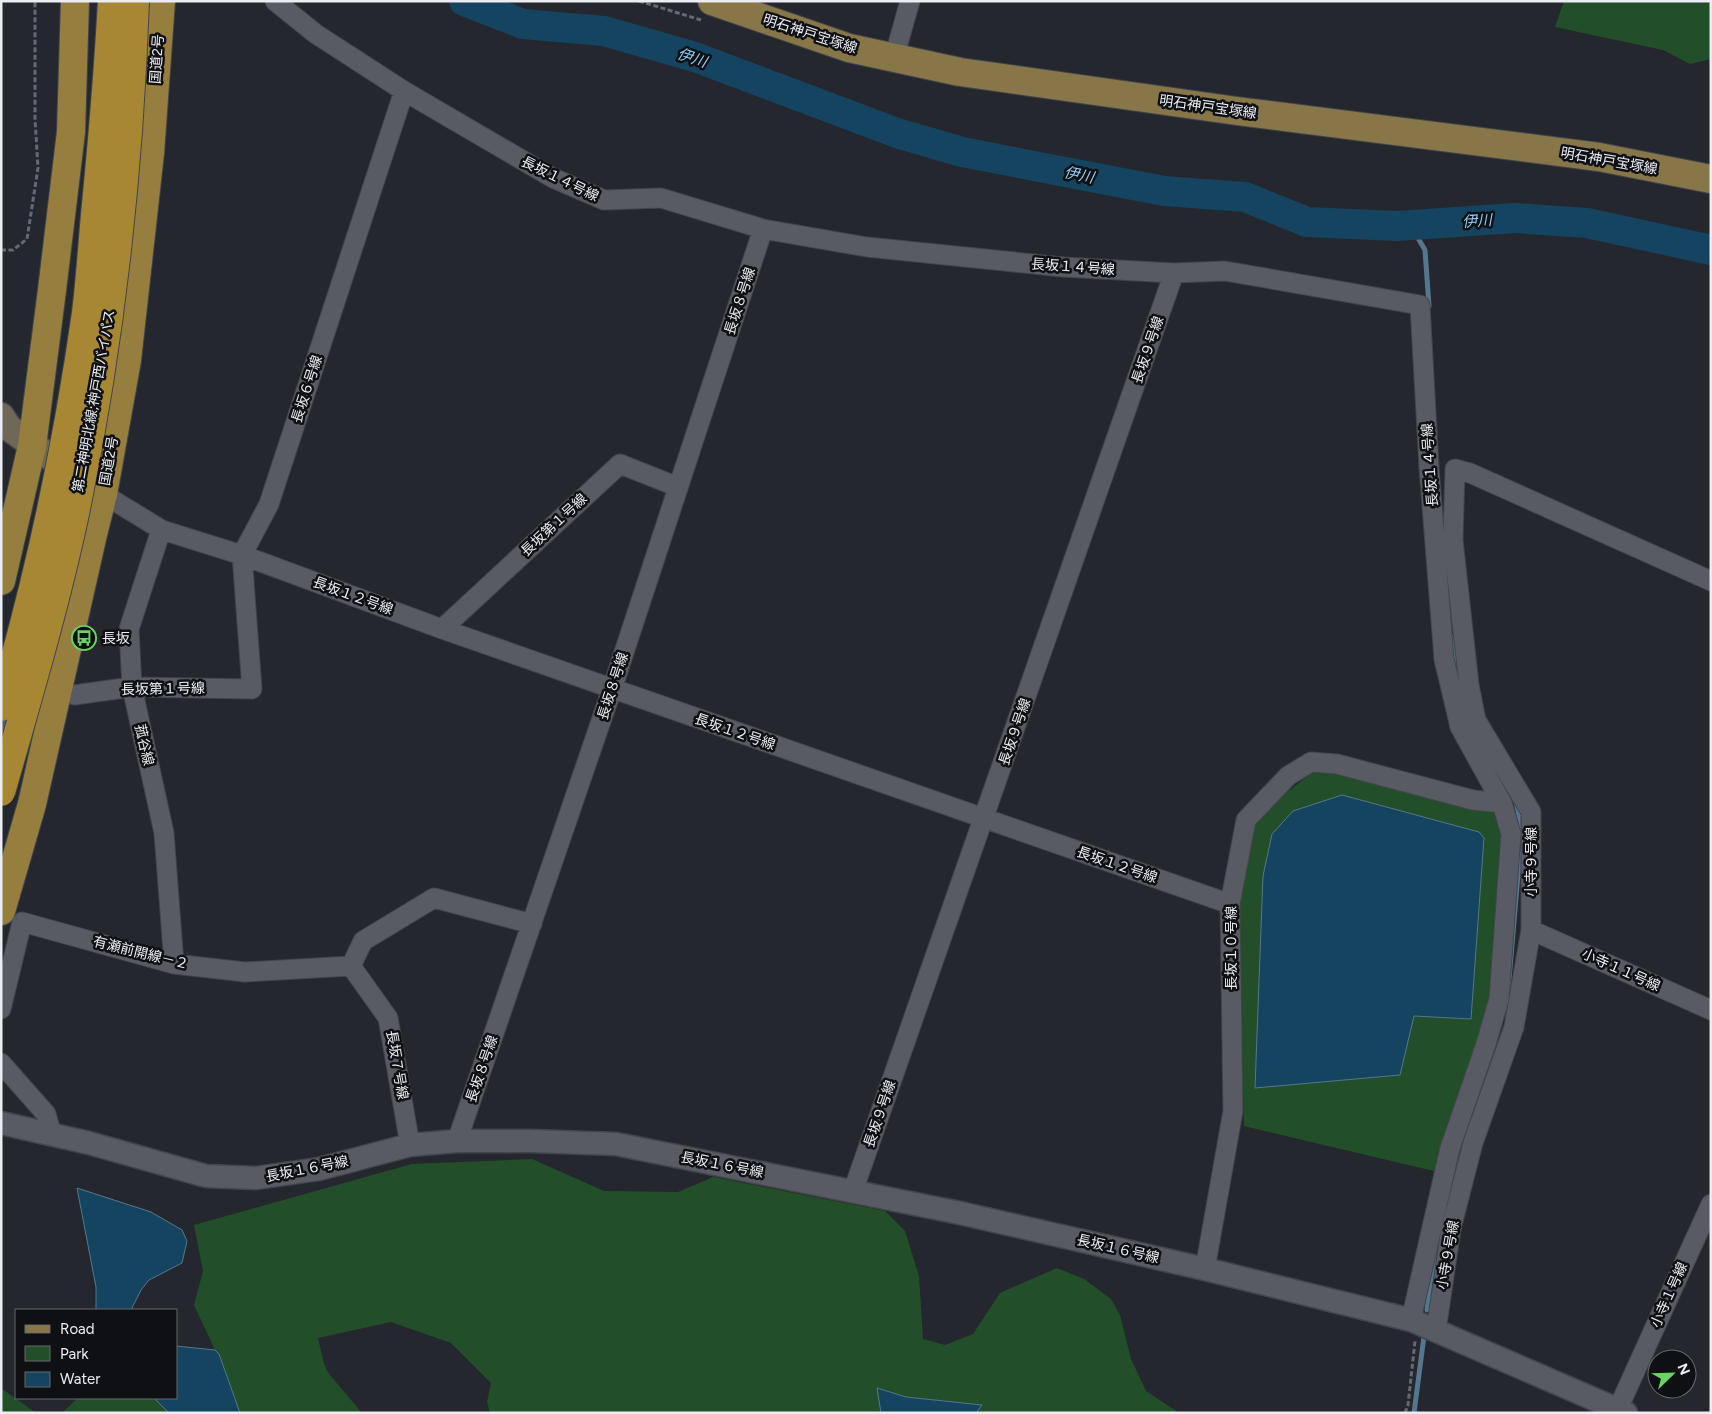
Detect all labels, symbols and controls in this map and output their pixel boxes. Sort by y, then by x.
street label: 明石神戸宝塚線 [761,11,859,57]
street label: 国道2号 [147,34,167,84]
water label: 伊川 [675,45,711,72]
street label: 明石神戸宝塚線 [1158,92,1258,122]
street label: 明石神戸宝塚線 [1559,144,1659,178]
street label: 長坂１４号線 [519,153,601,205]
water label: 伊川 [1063,163,1097,187]
water label: 伊川 [1461,211,1495,231]
street label: 長坂１４号線 [1031,256,1115,278]
street label: 長坂８号線 [721,265,759,337]
street label: 第二神明北線;神戸西バイパス [70,308,118,494]
street label: 長坂９号線 [1129,314,1167,386]
street label: 長坂６号線 [288,353,326,425]
street label: 長坂１４号線 [1419,423,1441,507]
street label: 国道2号 [96,435,122,487]
street label: 長坂第１号線 [517,490,591,560]
street label: 長坂１２号線 [311,574,395,618]
bus stop icon: 長坂 [71,625,97,651]
place label: 長坂 [102,630,130,647]
street label: 長坂８号線 [594,650,632,722]
street label: 長坂第１号線 [121,680,205,698]
street label: 長坂９号線 [996,696,1034,768]
street label: 長坂１２号線 [693,710,777,754]
street label: 菰谷線 [131,723,157,767]
street label: 小寺９号線 [1523,827,1540,897]
street label: 長坂１２号線 [1075,843,1159,887]
street label: 長坂１０号線 [1223,906,1240,990]
street label: 有瀬前開線－２ [91,933,191,973]
street label: 小寺１１号線 [1579,945,1663,995]
street label: 長坂７号線 [383,1029,411,1101]
street label: 長坂８号線 [463,1033,501,1105]
street label: 長坂９号線 [861,1078,899,1150]
street label: 長坂１６号線 [679,1149,765,1181]
street label: 長坂１６号線 [264,1153,350,1185]
street label: 小寺９号線 [1434,1219,1462,1291]
street label: 長坂１６号線 [1075,1231,1161,1267]
street label: 小寺１号線 [1647,1260,1691,1330]
legend [15,1309,178,1399]
text: Road [60,1320,95,1338]
text: Park [60,1345,89,1363]
north arrow [1647,1349,1697,1399]
text: N [1674,1361,1693,1377]
text: Water [60,1370,100,1388]

